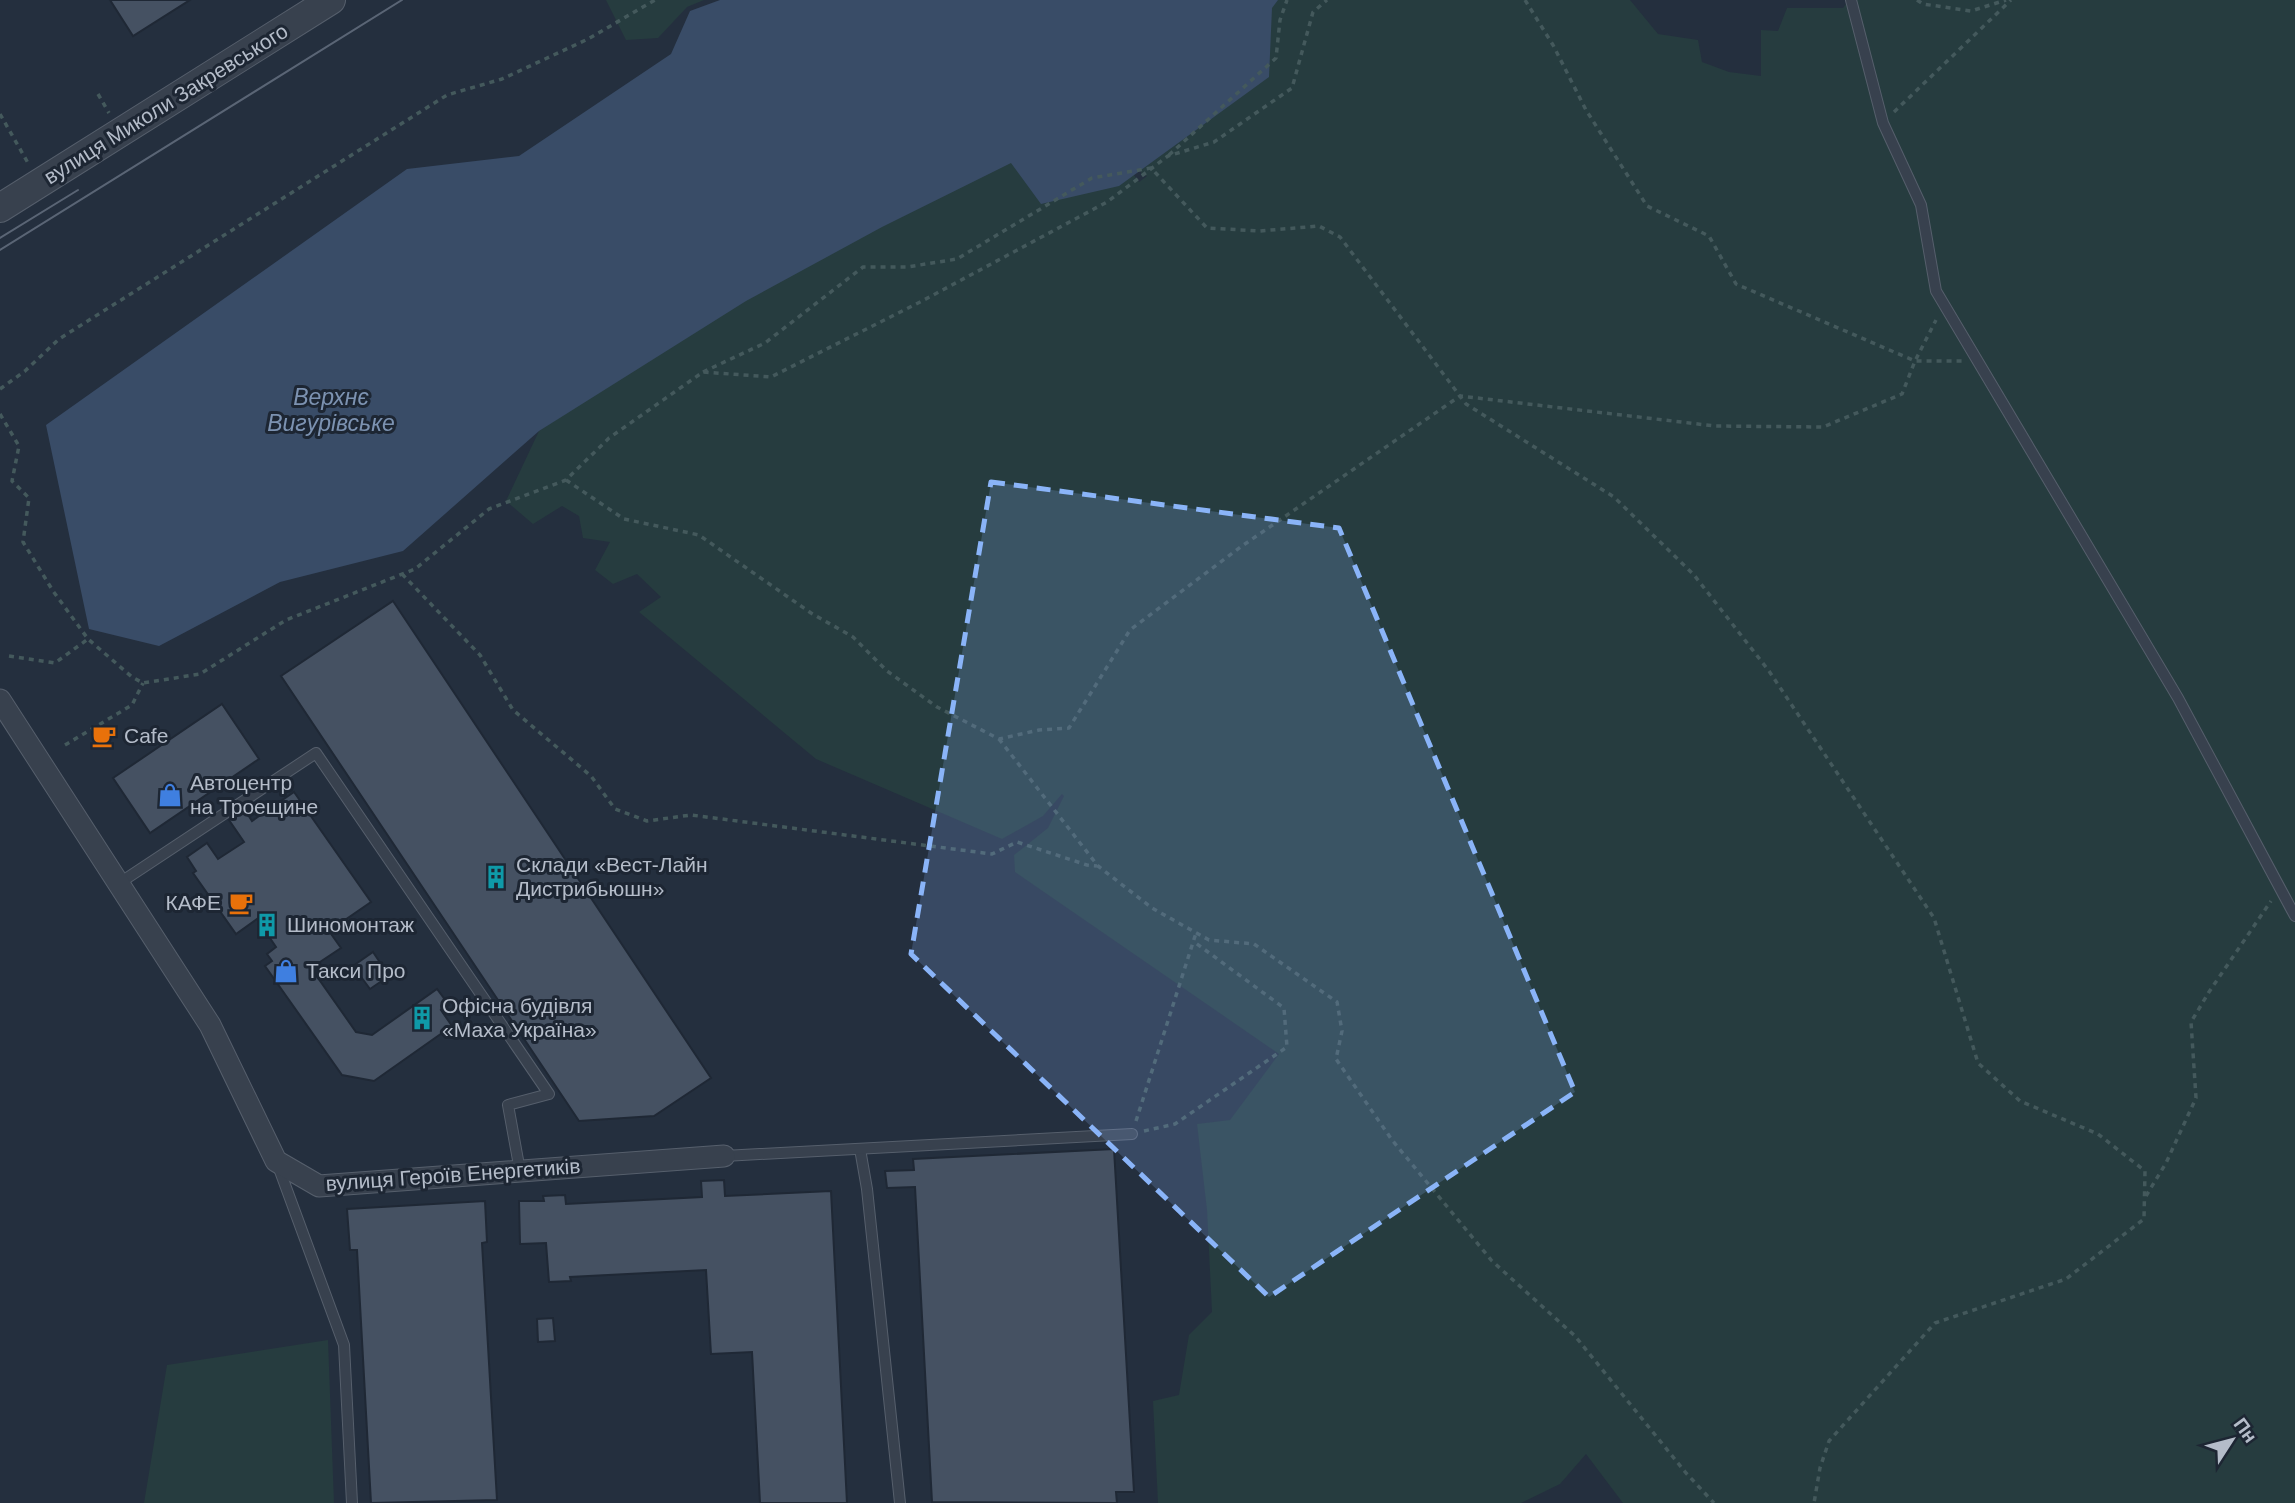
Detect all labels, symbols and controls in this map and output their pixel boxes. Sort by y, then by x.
street label: вулиця Миколи Закревського [40,19,292,188]
water label: Верхнє Вигурівське [267,384,395,436]
cafe icon: Cafe [90,722,118,750]
place label: Cafe [124,724,168,747]
place label: Автоцентр на Троещине [190,771,318,818]
shop icon: Автоцентр на Троещине [156,781,184,809]
place label: Склади «Вест-Лайн Дистрибьюшн» [516,853,708,900]
building icon: Склади «Вест-Лайн Дистрибьюшн» [482,863,510,891]
cafe icon: КАФЕ [227,889,255,917]
place label: КАФЕ [165,891,221,914]
building icon: Шиномонтаж [253,911,281,939]
place label: Шиномонтаж [287,913,414,936]
shop icon: Такси Про [272,957,300,985]
place label: Такси Про [306,959,406,982]
place label: Офісна будівля «Маха Україна» [442,994,597,1041]
building icon: Офісна будівля «Маха Україна» [408,1004,436,1032]
street label: вулиця Героїв Енергетиків [325,1154,581,1195]
north arrow [2197,1405,2267,1475]
text: Пн [2229,1414,2261,1447]

